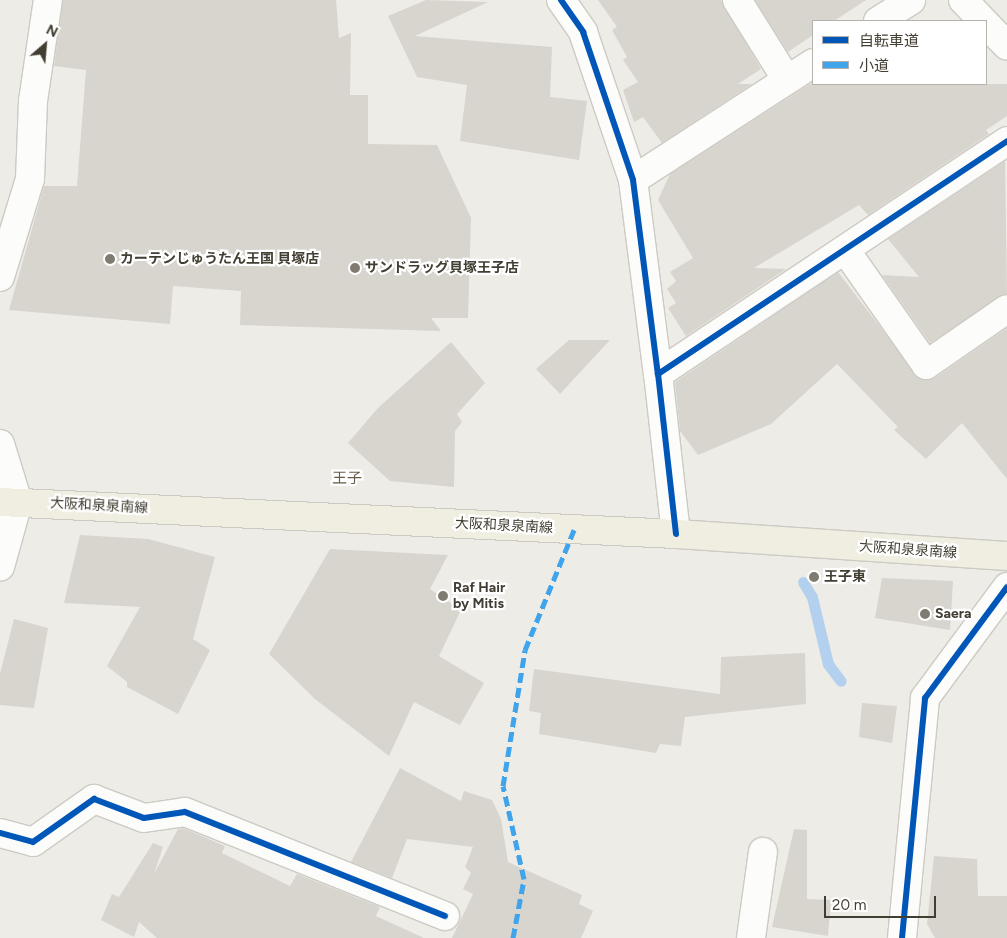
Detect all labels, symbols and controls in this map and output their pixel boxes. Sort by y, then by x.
north arrow [20,20,70,70]
legend [812,20,987,85]
text: N [43,21,61,41]
text: 自転車道 [859,32,919,50]
text: 小道 [859,57,889,75]
place label: カーテンじゅうたん王国 貝塚店 [120,251,319,267]
marker: カーテンじゅうたん王国 貝塚店 [104,253,116,265]
place label: サンドラッグ貝塚王子店 [365,260,519,276]
marker: サンドラッグ貝塚王子店 [349,262,361,274]
district label: 王子 [332,470,362,488]
street label: 大阪和泉泉南線 [50,495,148,517]
street label: 大阪和泉泉南線 [455,515,553,537]
street label: 大阪和泉泉南線 [859,538,957,562]
place label: 王子東 [824,569,866,585]
marker: 王子東 [808,571,820,583]
place label: Raf Hair by Mitis [453,580,505,612]
marker: Raf Hair by Mitis [437,590,449,602]
place label: Saera [935,606,971,622]
marker: Saera [919,608,931,620]
scale bar [827,886,940,918]
text: 20 m [832,896,866,914]

